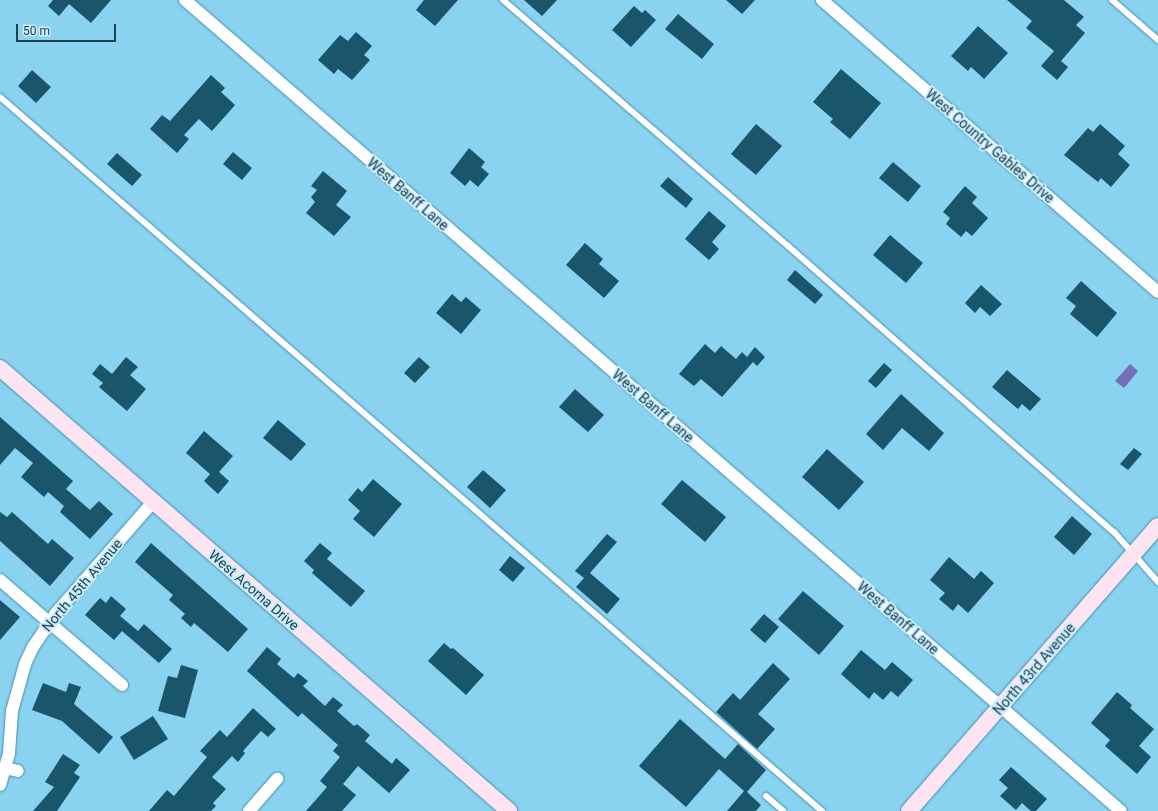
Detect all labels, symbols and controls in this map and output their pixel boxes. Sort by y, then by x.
scale bar [18,16,118,42]
text: 50 m [23,24,50,38]
street label: West Country Gables Drive [922,86,1058,206]
street label: West Banff Lane [364,154,452,234]
street label: West Banff Lane [609,366,697,446]
street label: North 45th Avenue [38,535,126,635]
street label: West Acoma Drive [205,546,303,634]
street label: West Banff Lane [854,578,942,658]
street label: North 43rd Avenue [990,620,1078,718]

